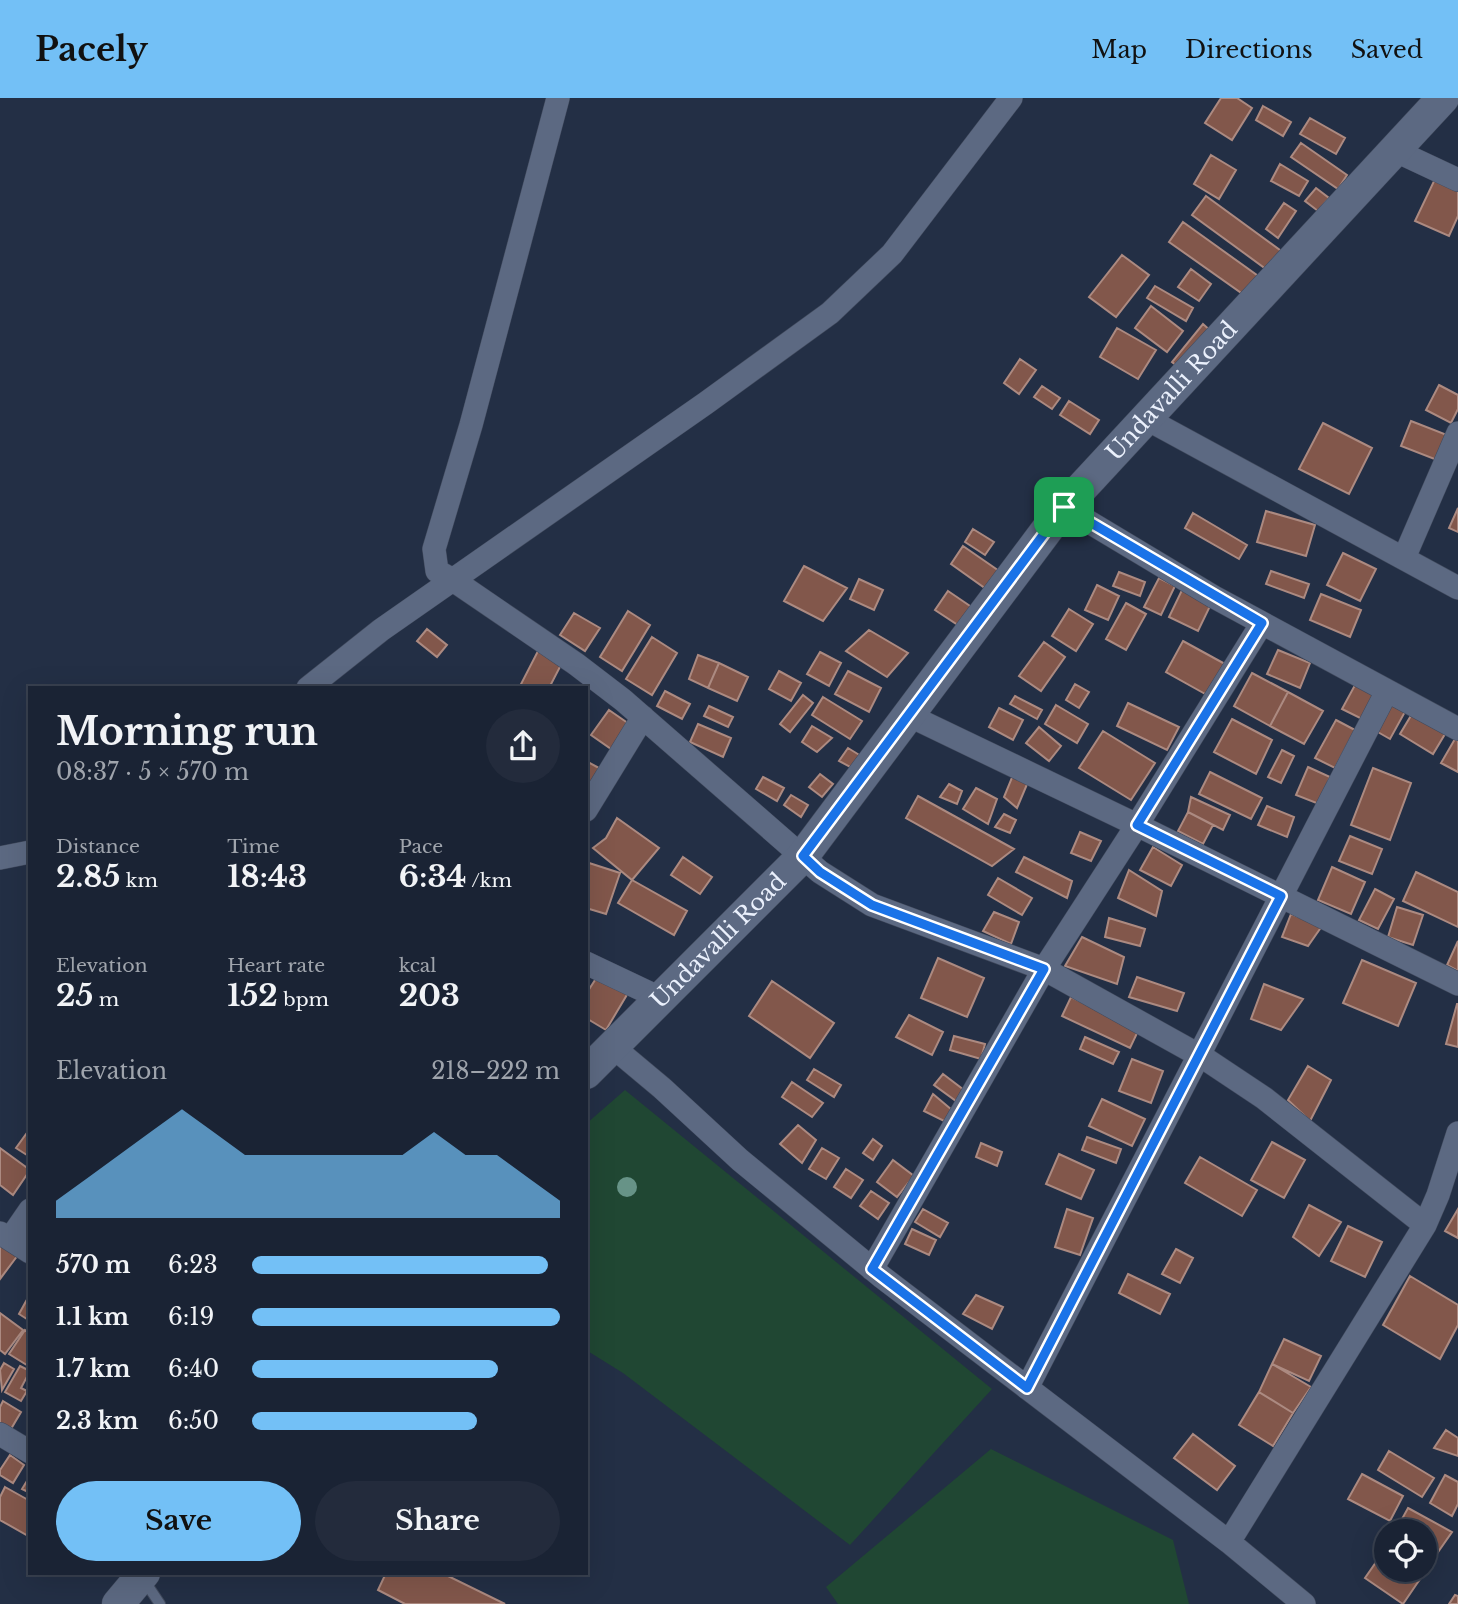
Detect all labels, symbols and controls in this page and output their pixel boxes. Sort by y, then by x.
text: Pacely [35,29,148,70]
text: Map [1091,35,1147,64]
text: Directions [1185,35,1313,64]
text: Saved [1351,35,1423,64]
street label: Undavalli Road [1100,315,1243,466]
pin [1034,477,1094,537]
icon: arrive [1045,488,1083,526]
text: Morning run [56,708,318,755]
button: share [486,709,560,783]
text: 08:37 · 5 × 570 m [56,758,249,786]
text: Distance [56,835,140,858]
text: Time [227,835,280,858]
text: Pace [399,835,443,858]
text: 2.85 [56,858,120,895]
text: 18:43 [227,858,307,895]
text: 6:34 [399,858,466,895]
street label: Undavalli Road [645,867,792,1014]
text: km [120,869,158,892]
text: /km [466,869,512,892]
text: Elevation [56,954,148,977]
text: Heart rate [227,954,325,977]
text: kcal [399,954,437,977]
text: 25 [56,977,93,1014]
text: 152 [227,977,278,1014]
text: 203 [399,977,460,1014]
text: m [93,988,119,1011]
text: bpm [278,988,329,1011]
text: Elevation [56,1057,167,1085]
text: 218–222 m [431,1057,560,1085]
text: 570 m [56,1251,130,1279]
text: 6:23 [168,1251,218,1279]
text: 1.1 km [56,1303,129,1331]
text: 6:19 [168,1303,214,1331]
text: 1.7 km [56,1355,130,1383]
text: 6:40 [168,1355,219,1383]
text: 2.3 km [56,1407,138,1435]
text: 6:50 [168,1407,219,1435]
button: Save [56,1481,301,1561]
button: Share [315,1481,560,1561]
map controls [1374,1519,1437,1582]
button: locate [1374,1519,1437,1582]

